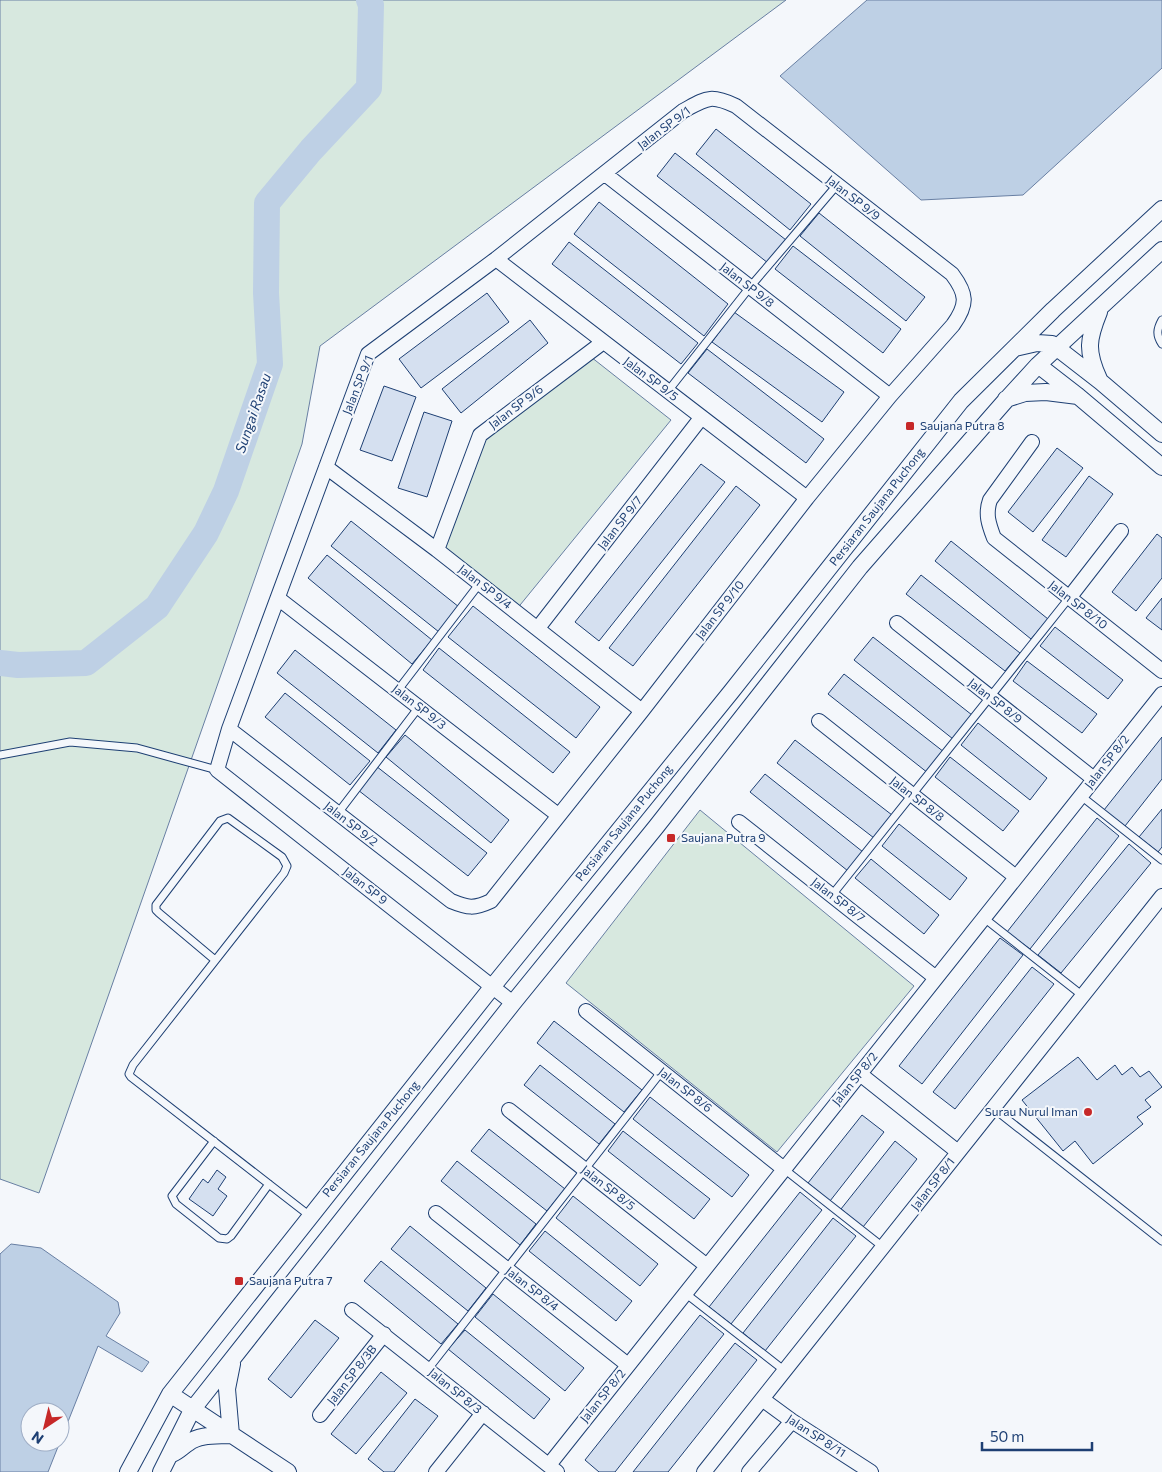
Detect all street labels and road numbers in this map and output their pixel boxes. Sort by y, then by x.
street label: Jalan SP 9/1 [634,103,693,152]
street label: Jalan SP 9/9 [823,172,883,223]
street label: Jalan SP 9/8 [717,259,777,310]
street label: Jalan SP 9/1 [339,353,376,417]
street label: Jalan SP 9/5 [621,353,682,404]
street label: Jalan SP 9/6 [485,381,546,432]
street label: Persiaran Saujana Puchong [826,444,927,568]
street label: Jalan SP 9/7 [594,493,645,552]
street label: Jalan SP 9/4 [456,561,515,612]
street label: Jalan SP 9/10 [692,577,747,642]
street label: Jalan SP 8/10 [1046,577,1111,632]
street label: Jalan SP 8/9 [965,675,1025,726]
street label: Jalan SP 9/3 [389,681,449,732]
street label: Jalan SP 8/2 [1081,732,1132,792]
street label: Persiaran Saujana Puchong [572,761,675,883]
street label: Jalan SP 8/8 [887,773,947,824]
street label: Jalan SP 9/2 [321,798,381,849]
street label: Jalan SP 9 [340,864,391,908]
street label: Jalan SP 8/7 [809,874,868,925]
street label: Jalan SP 8/2 [829,1049,881,1108]
street label: Jalan SP 8/6 [655,1064,715,1115]
street label: Persiaran Saujana Puchong [319,1077,422,1199]
street label: Jalan SP 8/1 [907,1154,958,1213]
street label: Jalan SP 8/5 [578,1162,638,1213]
street label: Jalan SP 8/4 [503,1263,562,1314]
street label: Jalan SP 8/3B [323,1341,380,1408]
street label: Jalan SP 8/3 [426,1365,485,1417]
street label: Jalan SP 8/2 [577,1366,629,1425]
street label: Jalan SP 8/11 [784,1411,849,1460]

